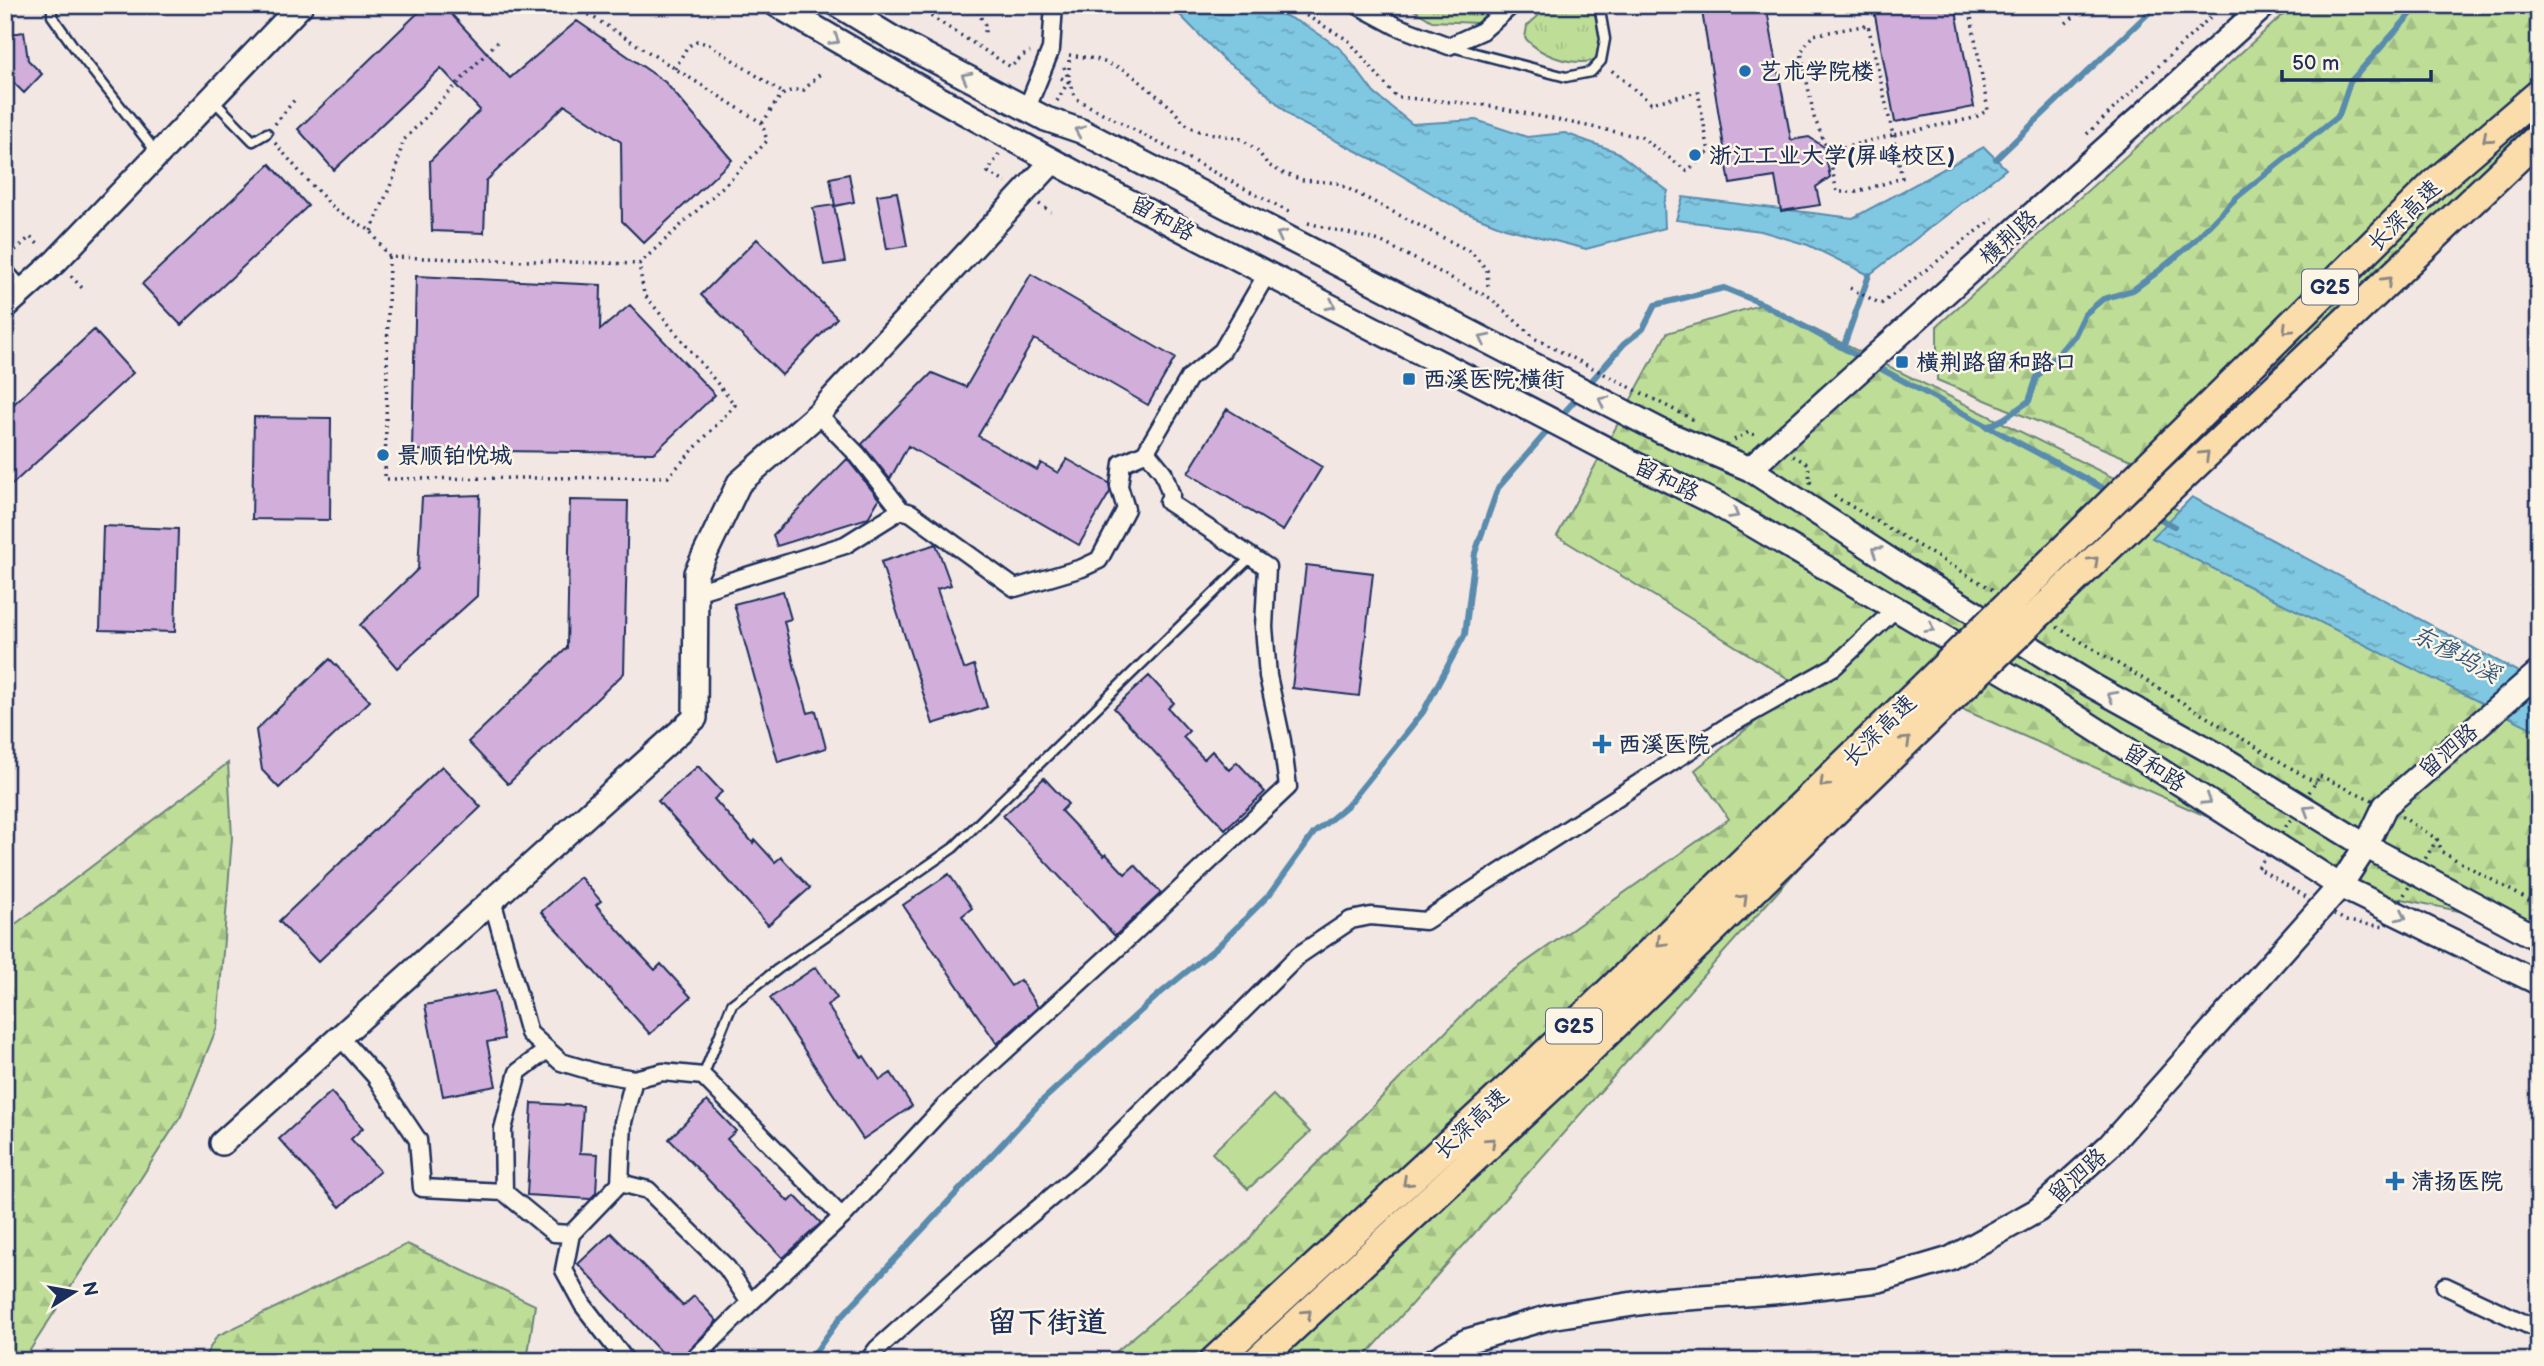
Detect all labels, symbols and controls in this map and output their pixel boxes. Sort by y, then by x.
one-way arrow [828,32,841,45]
scale bar [2282,38,2430,82]
text: 50 m [2292,51,2339,76]
place label: 艺术学院楼 [1759,58,1874,86]
marker: 艺术学院楼 [1737,63,1753,79]
one-way arrow [961,71,974,85]
one-way arrow [1074,125,1086,139]
one-way arrow [2482,130,2495,142]
place label: 浙江工业大学(屏峰校区) [1709,142,1955,170]
marker: 浙江工业大学(屏峰校区) [1687,147,1703,163]
street label: 长深高速 [2362,174,2448,258]
street label: 留和路 [1125,190,1200,247]
street label: 横荆路 [1974,204,2044,271]
one-way arrow [1276,229,1289,243]
road number: G25 [2302,270,2358,304]
one-way arrow [2379,276,2392,289]
one-way arrow [1324,297,1336,311]
one-way arrow [2282,321,2295,334]
one-way arrow [1478,334,1491,348]
place label: 横荆路留和路口 [1916,349,2077,377]
marker: 横荆路留和路口 [1894,354,1910,370]
place label: 西溪医院·横街 [1423,366,1565,394]
marker: 西溪医院·横街 [1401,371,1417,387]
one-way arrow [1597,396,1610,409]
place label: 景顺铂悦城 [397,442,512,470]
marker: 景顺铂悦城 [375,447,391,463]
one-way arrow [2197,450,2210,463]
street label: 留和路 [1629,452,1704,508]
one-way arrow [1726,505,1739,518]
one-way arrow [1871,546,1884,559]
one-way arrow [2086,556,2099,569]
water label: 东穆坞溪 [2407,619,2507,691]
one-way arrow [1923,620,1936,633]
street label: 长深高速 [1837,689,1923,773]
one-way arrow [2106,691,2119,704]
street label: 留泗路 [2413,718,2484,784]
place label: 西溪医院 [1618,731,1710,759]
marker: 西溪医院 [1592,734,1612,754]
one-way arrow [1898,736,1911,749]
street label: 留和路 [2118,737,2191,798]
one-way arrow [1820,775,1833,788]
one-way arrow [2199,792,2212,805]
one-way arrow [2303,806,2316,819]
one-way arrow [1735,895,1748,908]
one-way arrow [2395,908,2407,922]
one-way arrow [1656,933,1669,946]
road number: G25 [1546,1009,1602,1044]
street label: 长深高速 [1428,1082,1515,1165]
one-way arrow [1483,1138,1496,1150]
street label: 留泗路 [2043,1142,2113,1209]
place label: 清扬医院 [2411,1168,2503,1196]
marker: 清扬医院 [2385,1171,2405,1191]
one-way arrow [1402,1174,1415,1187]
north arrow [38,1258,108,1328]
text: N [77,1280,102,1298]
district label: 留下街道 [987,1305,1107,1341]
one-way arrow [1299,1310,1312,1323]

